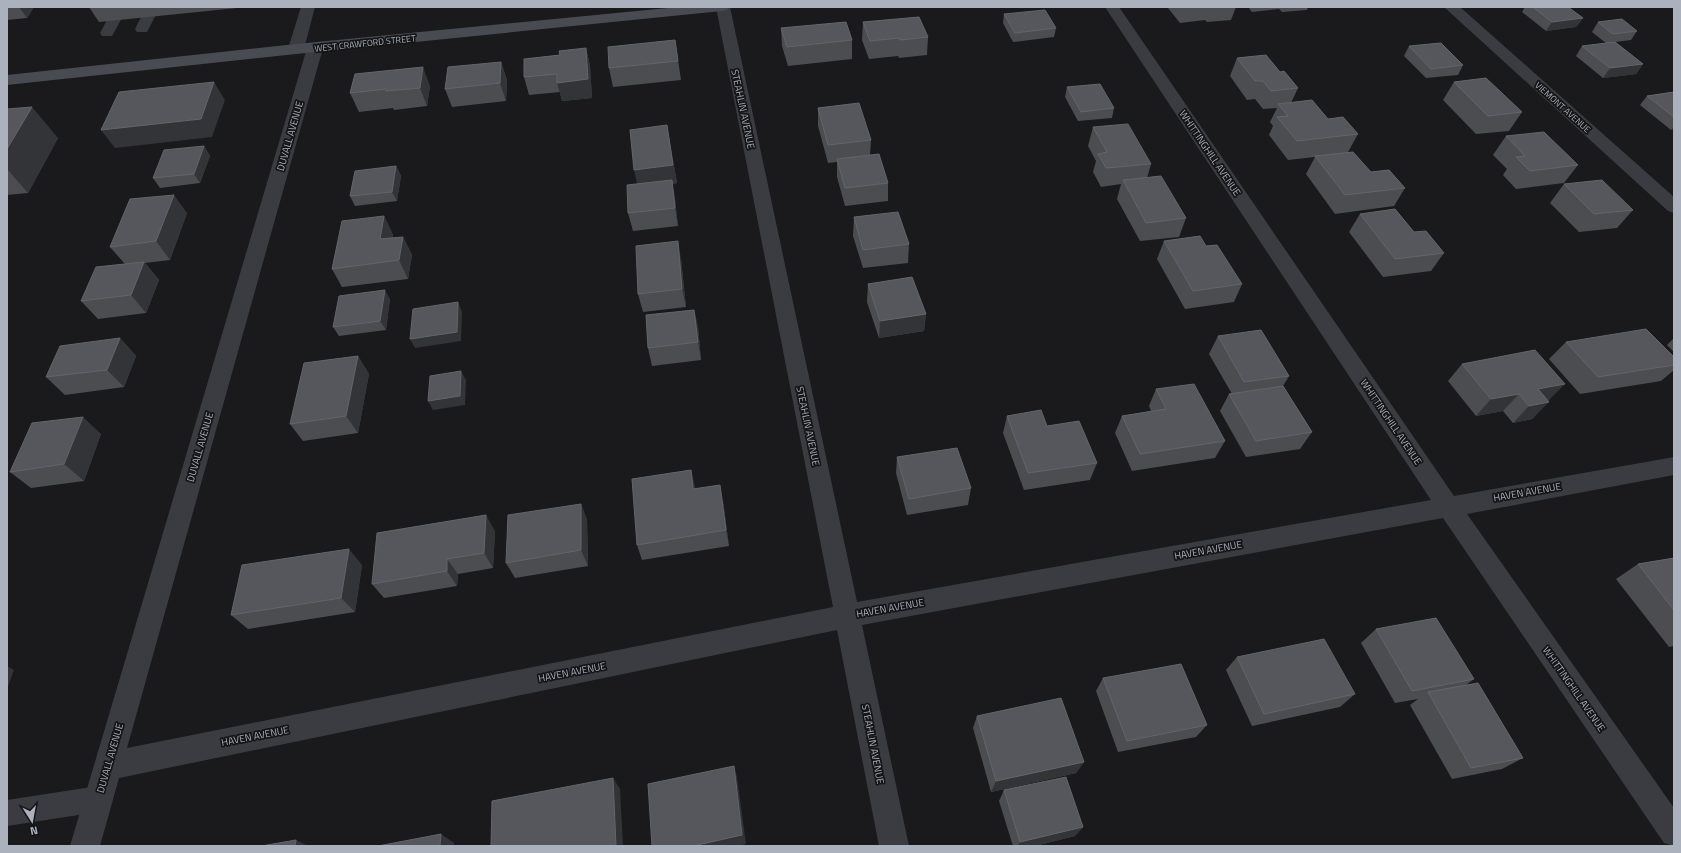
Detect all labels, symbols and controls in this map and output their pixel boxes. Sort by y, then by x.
street label: WEST CRAWFORD STREET [314,31,417,55]
street label: STEAHLIN AVENUE [727,68,759,151]
street label: VIEMONT AVENUE [1532,78,1594,136]
street label: DUVALL AVENUE [273,99,307,173]
street label: WHITTINGHILL AVENUE [1176,107,1245,199]
street label: WHITTINGHILL AVENUE [1357,376,1426,468]
street label: STEAHLIN AVENUE [792,385,824,468]
street label: DUVALL AVENUE [183,410,217,484]
street label: HAVEN AVENUE [1492,479,1562,505]
street label: HAVEN AVENUE [1173,537,1243,563]
street label: HAVEN AVENUE [855,595,925,621]
street label: WHITTINGHILL AVENUE [1539,643,1609,735]
street label: HAVEN AVENUE [537,658,608,686]
street label: STEAHLIN AVENUE [858,703,888,786]
street label: DUVALL AVENUE [93,721,127,795]
street label: HAVEN AVENUE [220,722,291,750]
north arrow [12,801,52,841]
text: N [29,822,39,839]

